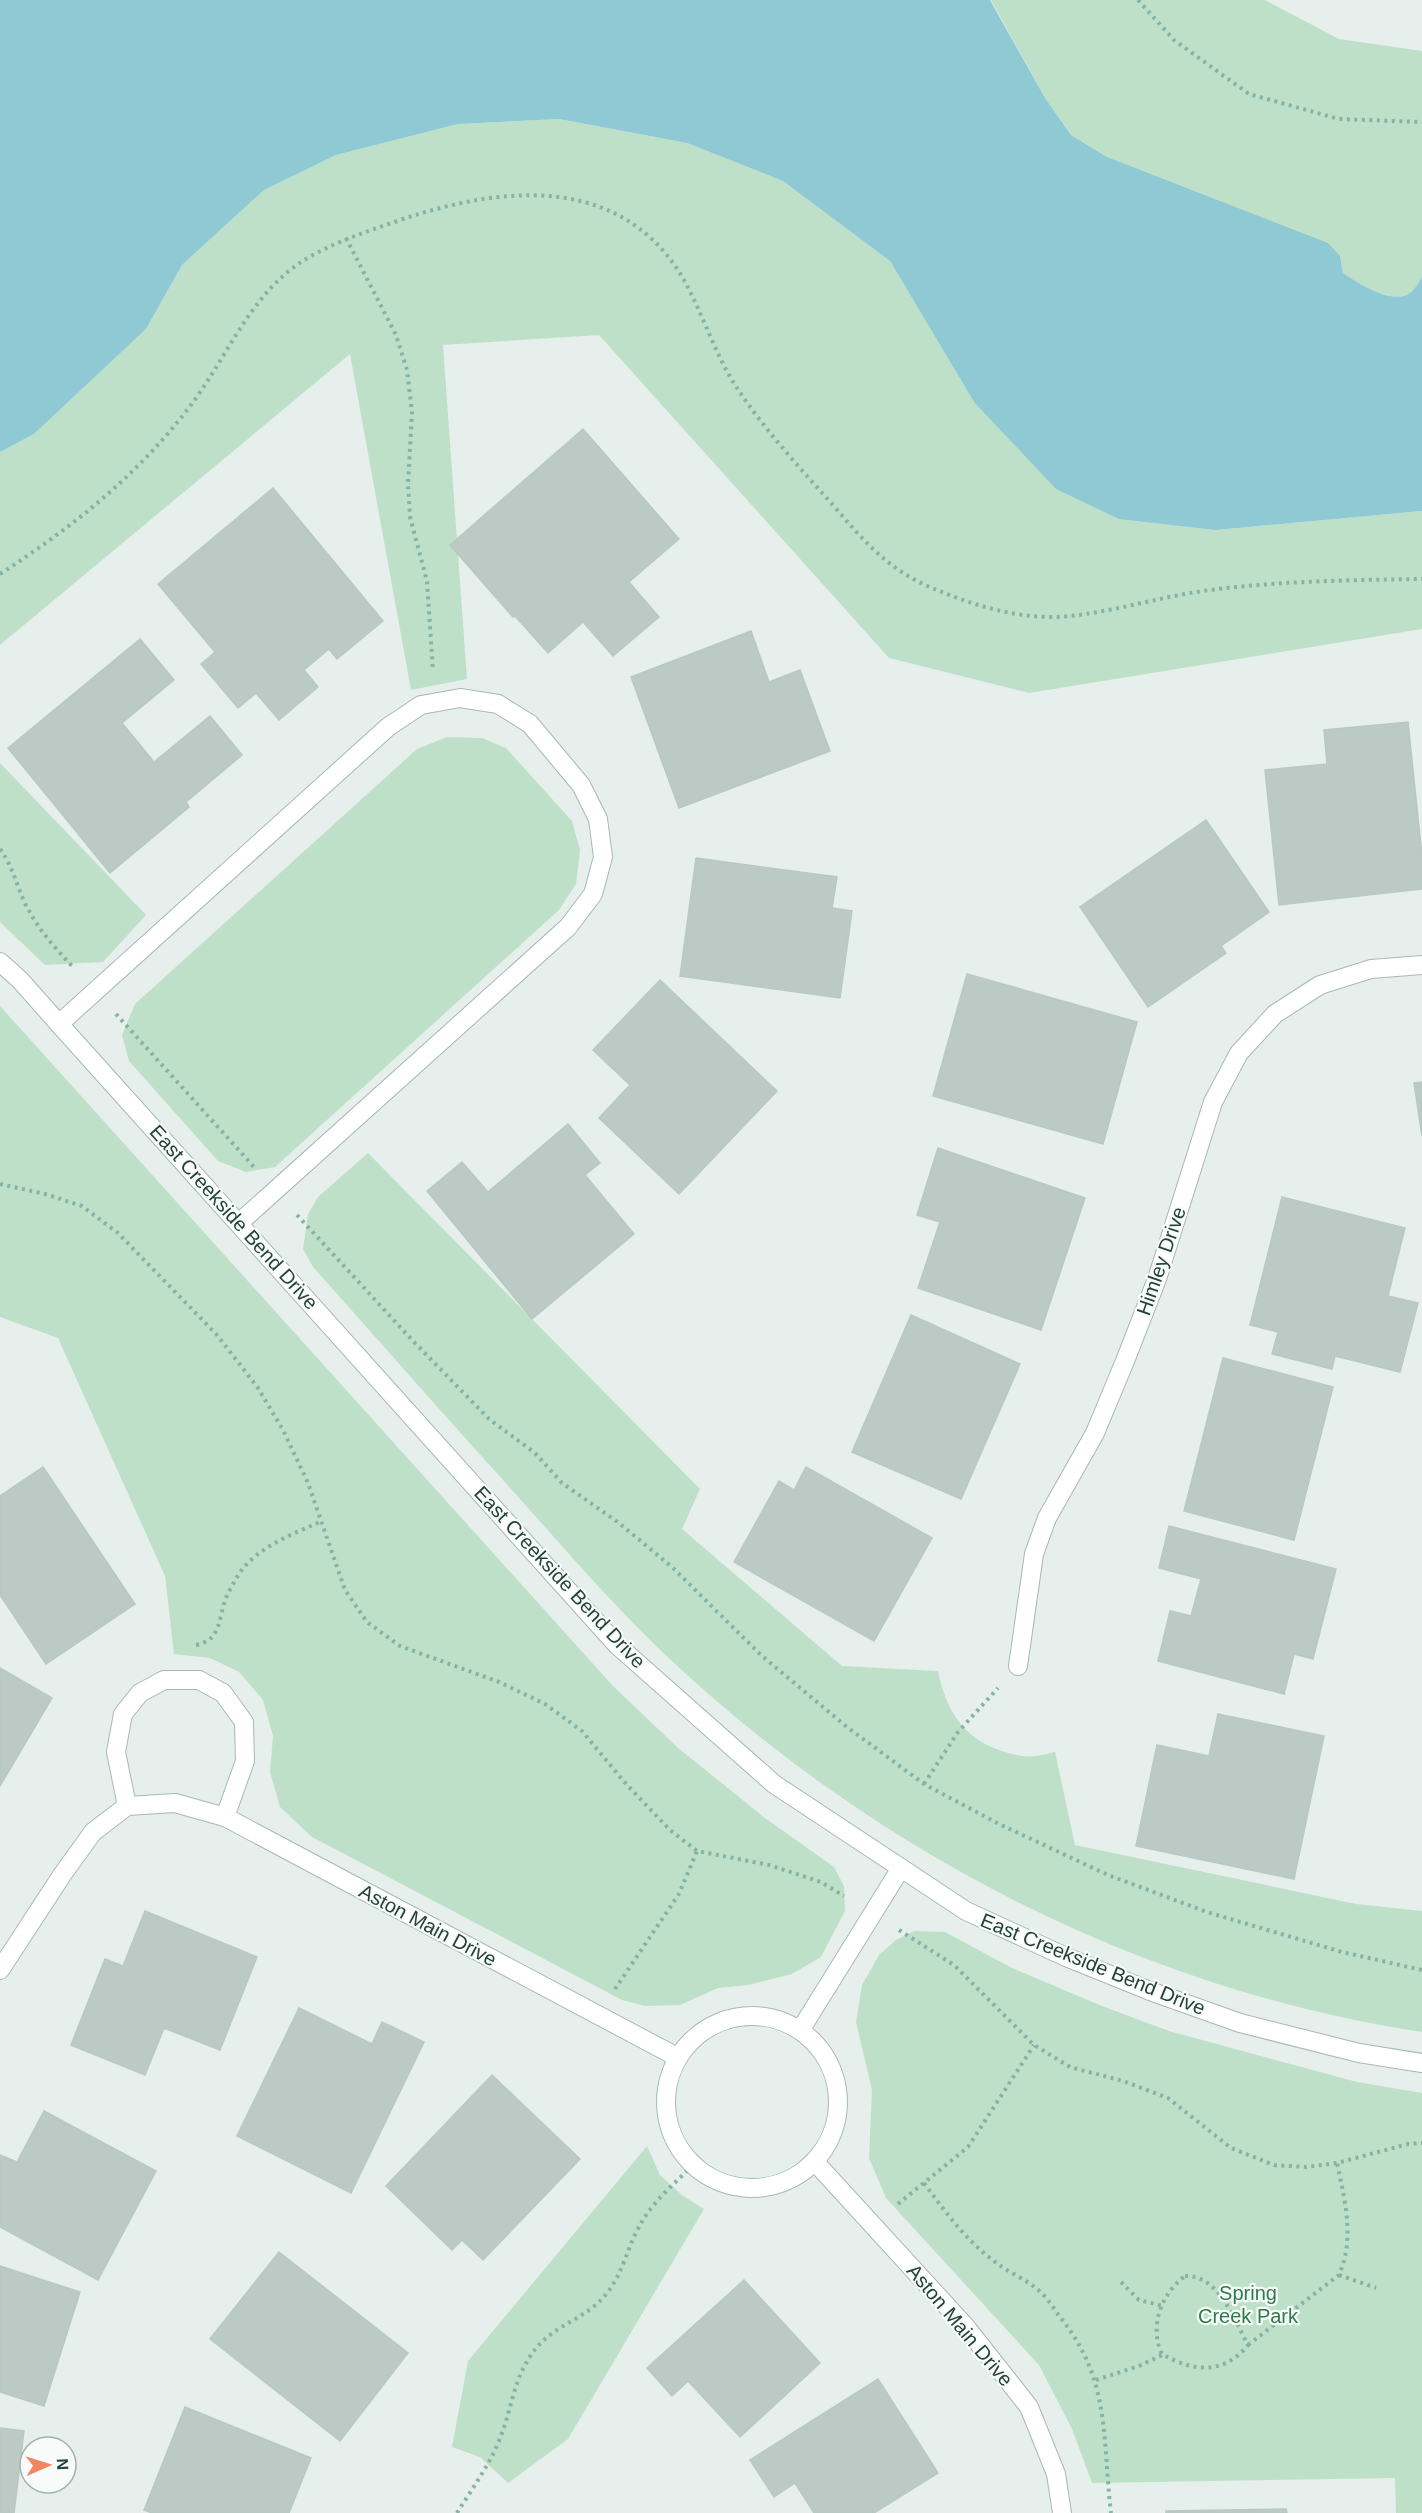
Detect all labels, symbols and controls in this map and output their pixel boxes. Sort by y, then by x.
street label: East Creekside Bend Drive [145,1120,323,1314]
street label: Himley Drive [1132,1204,1190,1318]
street label: East Creekside Bend Drive [470,1482,650,1672]
street label: Aston Main Drive [356,1880,500,1970]
street label: East Creekside Bend Drive [978,1909,1208,2019]
street label: Aston Main Drive [903,2260,1017,2390]
park label: Spring Creek Park [1198,2282,1299,2327]
north arrow [18,2435,78,2495]
text: N [54,2458,71,2470]

